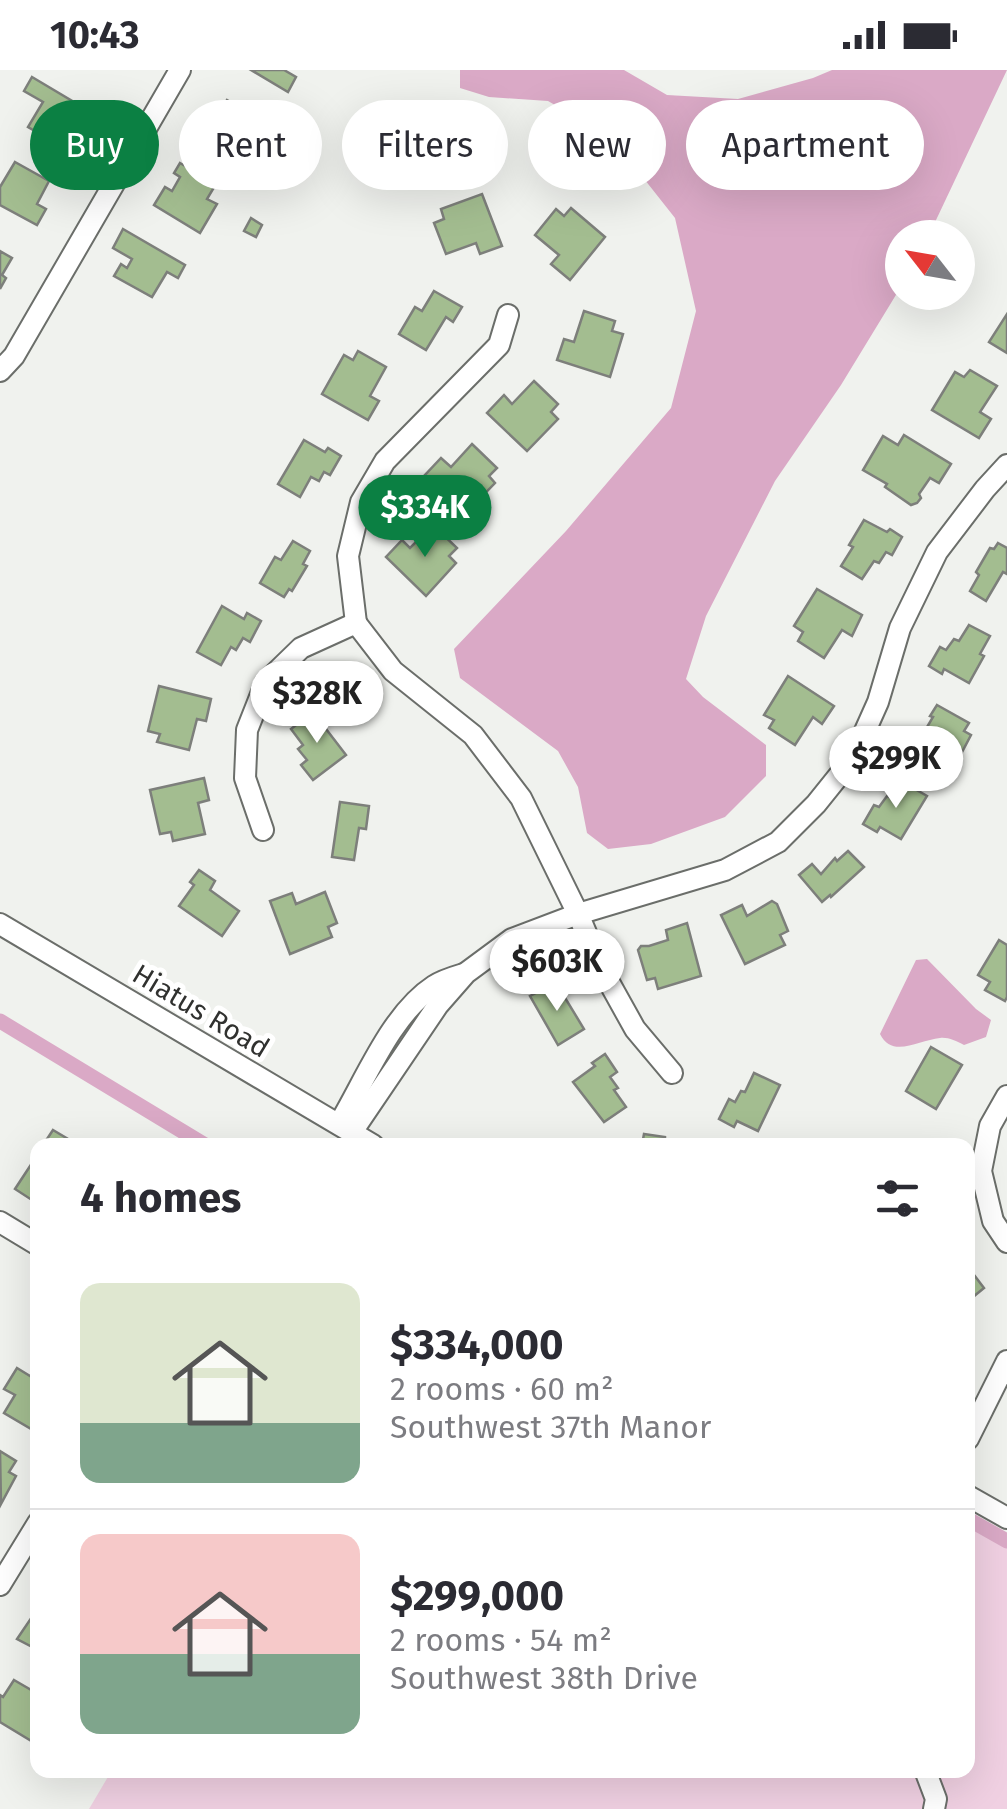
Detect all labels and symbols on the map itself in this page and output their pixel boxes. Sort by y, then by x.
north arrow [885,220,975,310]
pin: $334K [355,475,495,560]
pin: $328K [247,661,387,746]
pin: $299K [826,726,966,811]
pin: $603K [487,929,627,1014]
street label: Hiatus Road [127,957,275,1065]

